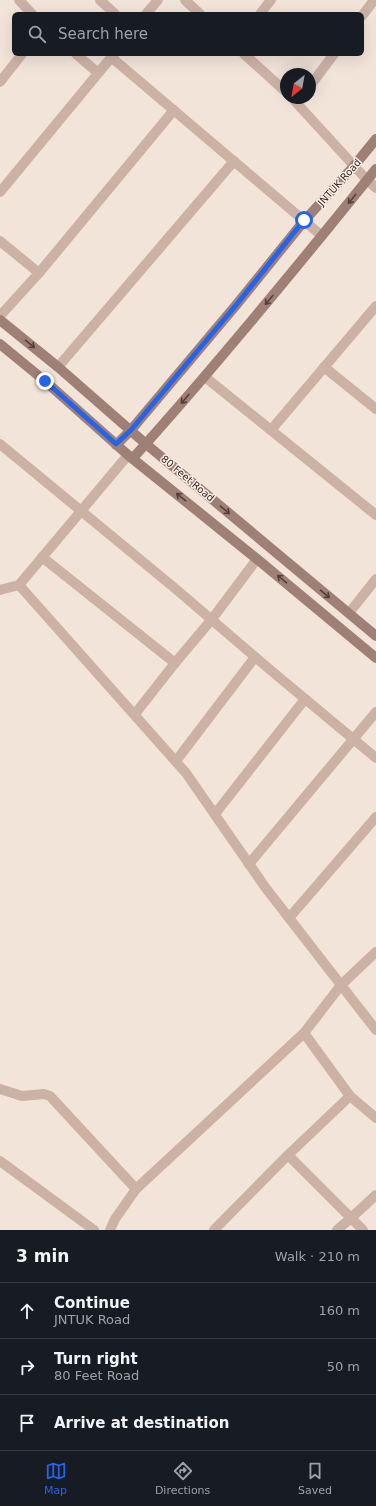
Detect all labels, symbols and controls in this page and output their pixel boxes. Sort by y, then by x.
search box [12,12,364,56]
icon: search [26,23,48,45]
text: Search here [58,25,148,43]
north arrow [280,68,316,104]
street label: JNTUK Road [315,157,363,209]
one-way arrow [347,194,356,205]
route start [295,211,313,229]
one-way arrow [265,294,274,305]
one-way arrow [25,340,36,349]
route end [36,372,54,390]
one-way arrow [181,394,190,404]
street label: 80 Feet Road [159,453,216,504]
one-way arrow [176,493,186,502]
one-way arrow [220,506,231,515]
one-way arrow [276,575,287,584]
one-way arrow [320,589,330,598]
text: 3 min [16,1246,69,1266]
text: Walk · 210 m [275,1249,360,1264]
text: Continue [54,1294,130,1312]
icon: ahead [16,1300,38,1322]
text: 160 m [318,1303,360,1318]
text: JNTUK Road [54,1312,130,1327]
text: Turn right [54,1350,138,1368]
icon: right [16,1356,38,1378]
text: 50 m [327,1359,360,1374]
text: 80 Feet Road [54,1368,139,1383]
icon: arrive [16,1412,38,1434]
text: Arrive at destination [54,1414,229,1432]
tab: Map [44,1460,67,1497]
tab: Directions [155,1460,210,1497]
tab: Saved [298,1460,332,1497]

